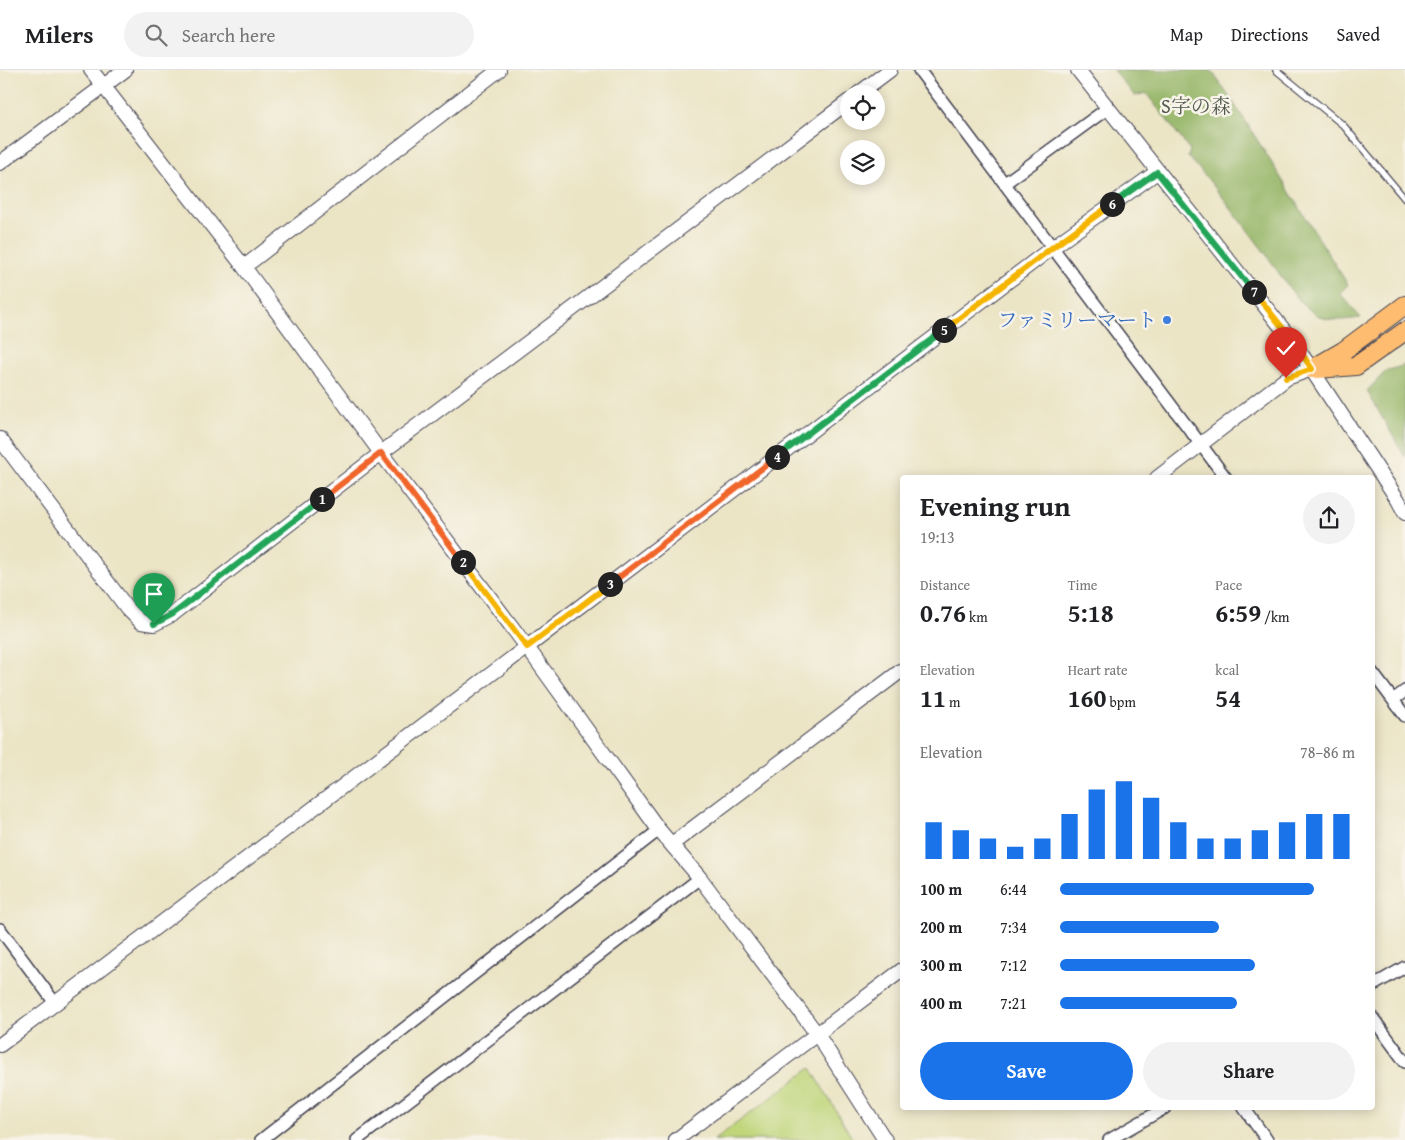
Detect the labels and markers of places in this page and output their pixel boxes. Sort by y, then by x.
pin: 6 [1100,192,1124,216]
pin: 7 [1242,280,1266,304]
place label: ファミリーマート [997,305,1157,334]
marker: ファミリーマート [1161,314,1173,326]
pin: 5 [932,318,956,342]
pin [1265,327,1307,378]
pin: 4 [764,444,790,470]
pin: 1 [310,486,334,512]
pin: 2 [450,550,476,574]
pin: 3 [598,572,622,596]
pin [133,573,175,624]

